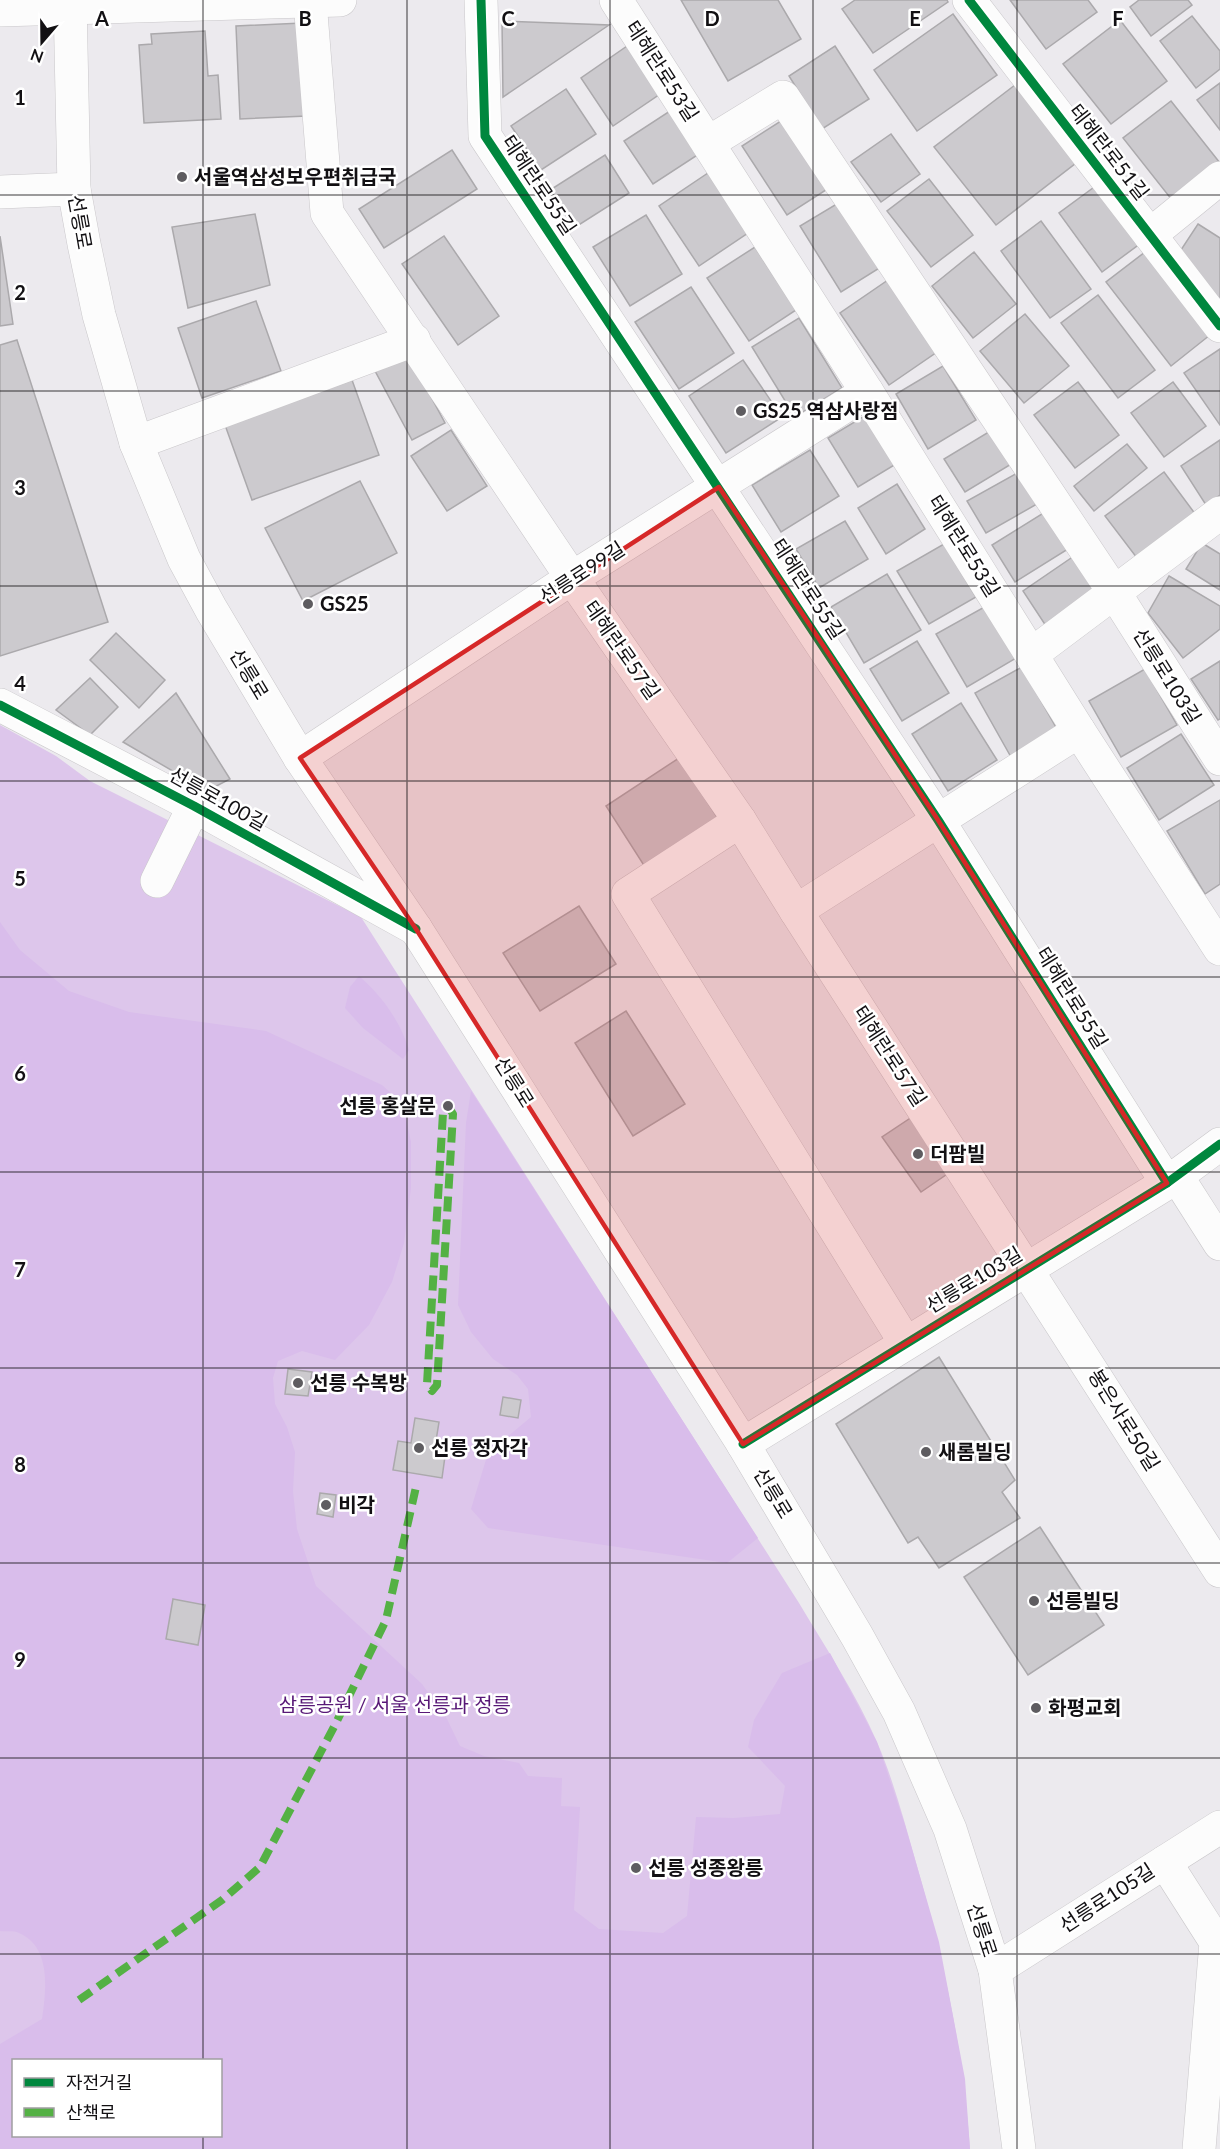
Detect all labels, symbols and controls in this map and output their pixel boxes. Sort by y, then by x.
text: A [94,6,109,30]
text: B [298,6,312,30]
text: C [501,6,515,30]
text: D [704,6,720,30]
text: E [909,6,921,30]
text: F [1112,6,1124,30]
north arrow [12,12,72,72]
street label: 테헤란로53길 [621,16,704,125]
text: N [28,46,46,68]
text: 1 [14,85,26,109]
street label: 테헤란로51길 [1065,99,1155,204]
street label: 테헤란로55길 [498,130,582,239]
place label: 서울역삼성보우편취급국 [194,164,396,188]
marker: 서울역삼성보우편취급국 [175,170,189,184]
street label: 선릉로 [64,193,98,251]
text: 2 [14,280,26,304]
place label: GS25 역삼사랑점 [753,398,899,422]
marker: GS25 역삼사랑점 [734,404,748,418]
text: 3 [14,475,26,499]
street label: 테헤란로53길 [924,490,1006,601]
street label: 테헤란로55길 [767,534,850,643]
street label: 선릉로99길 [534,536,629,609]
place label: GS25 [320,591,369,615]
street label: 테헤란로57길 [580,595,666,703]
marker: GS25 [301,597,315,611]
street label: 선릉로103길 [1129,623,1207,728]
street label: 선릉로 [225,644,274,703]
text: 4 [14,671,26,695]
street label: 선릉로100길 [165,761,272,835]
text: 5 [14,866,26,890]
street label: 테헤란로55길 [1032,942,1114,1053]
street label: 테헤란로57길 [849,1001,932,1110]
street label: 선릉로 [490,1052,540,1111]
text: 6 [14,1061,26,1085]
place label: 선릉 홍살문 [339,1093,436,1117]
marker: 선릉 홍살문 [441,1099,455,1113]
place label: 더팜빌 [930,1141,985,1165]
marker: 더팜빌 [911,1147,925,1161]
street label: 선릉로103길 [921,1241,1026,1317]
text: 7 [14,1257,26,1281]
street label: 봉은사로50길 [1084,1364,1166,1475]
place label: 선릉 수복방 [310,1370,407,1394]
marker: 선릉 수복방 [291,1376,305,1390]
place label: 선릉 정자각 [431,1435,528,1459]
place label: 새롬빌딩 [938,1439,1012,1463]
marker: 선릉 정자각 [412,1441,426,1455]
marker: 새롬빌딩 [919,1445,933,1459]
text: 8 [14,1452,26,1476]
street label: 선릉로 [749,1463,798,1522]
place label: 비각 [338,1492,375,1516]
marker: 비각 [319,1498,333,1512]
place label: 선릉빌딩 [1046,1588,1120,1612]
marker: 선릉빌딩 [1027,1594,1041,1608]
text: 9 [14,1647,26,1671]
park label: 삼릉공원 / 서울 선릉과 정릉 [279,1692,511,1716]
place label: 화평교회 [1048,1695,1122,1719]
marker: 화평교회 [1029,1701,1043,1715]
place label: 선릉 성종왕릉 [648,1855,763,1879]
street label: 선릉로105길 [1054,1858,1158,1937]
marker: 선릉 성종왕릉 [629,1861,643,1875]
street label: 선릉로 [963,1900,1003,1960]
legend [12,2059,222,2137]
text: 자전거길 [66,2071,132,2093]
text: 산책로 [66,2101,116,2123]

